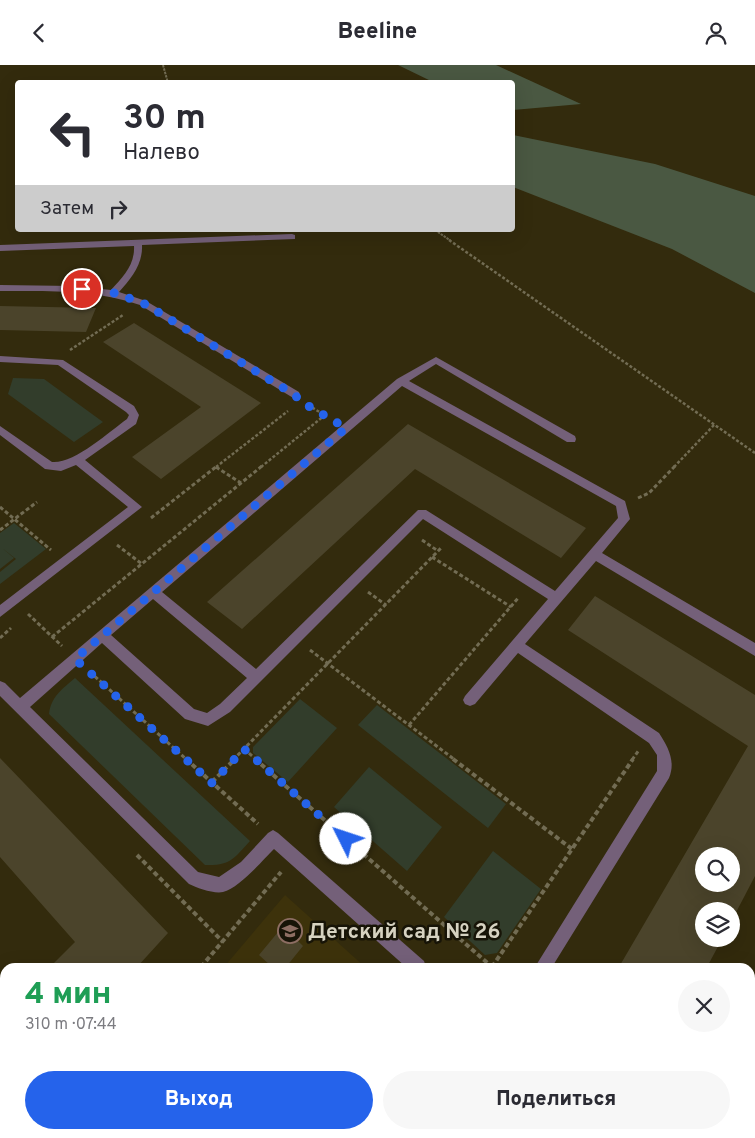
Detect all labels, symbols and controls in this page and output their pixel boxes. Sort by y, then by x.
icon: back [25,19,53,47]
text: Beeline [338,19,417,46]
icon: person [702,19,730,47]
text: 30 m [123,97,206,141]
icon: left [40,100,105,165]
text: Налево [123,140,200,167]
icon: right [104,195,132,223]
text: Затем [40,197,94,221]
pin [61,268,103,310]
icon: arrive [68,275,96,303]
position arrow [319,812,371,864]
map controls [695,847,740,947]
button: search [695,847,740,892]
button: layers [695,902,740,947]
school or university icon: Детский сад № 26 [277,918,303,944]
place label: Детский сад № 26 [308,919,500,946]
text: 4 мин [25,977,111,1014]
button: close [678,980,730,1032]
text: 310 m · 07:44 [25,1015,117,1035]
button: Выход [25,1071,373,1129]
button: Поделиться [383,1071,730,1129]

